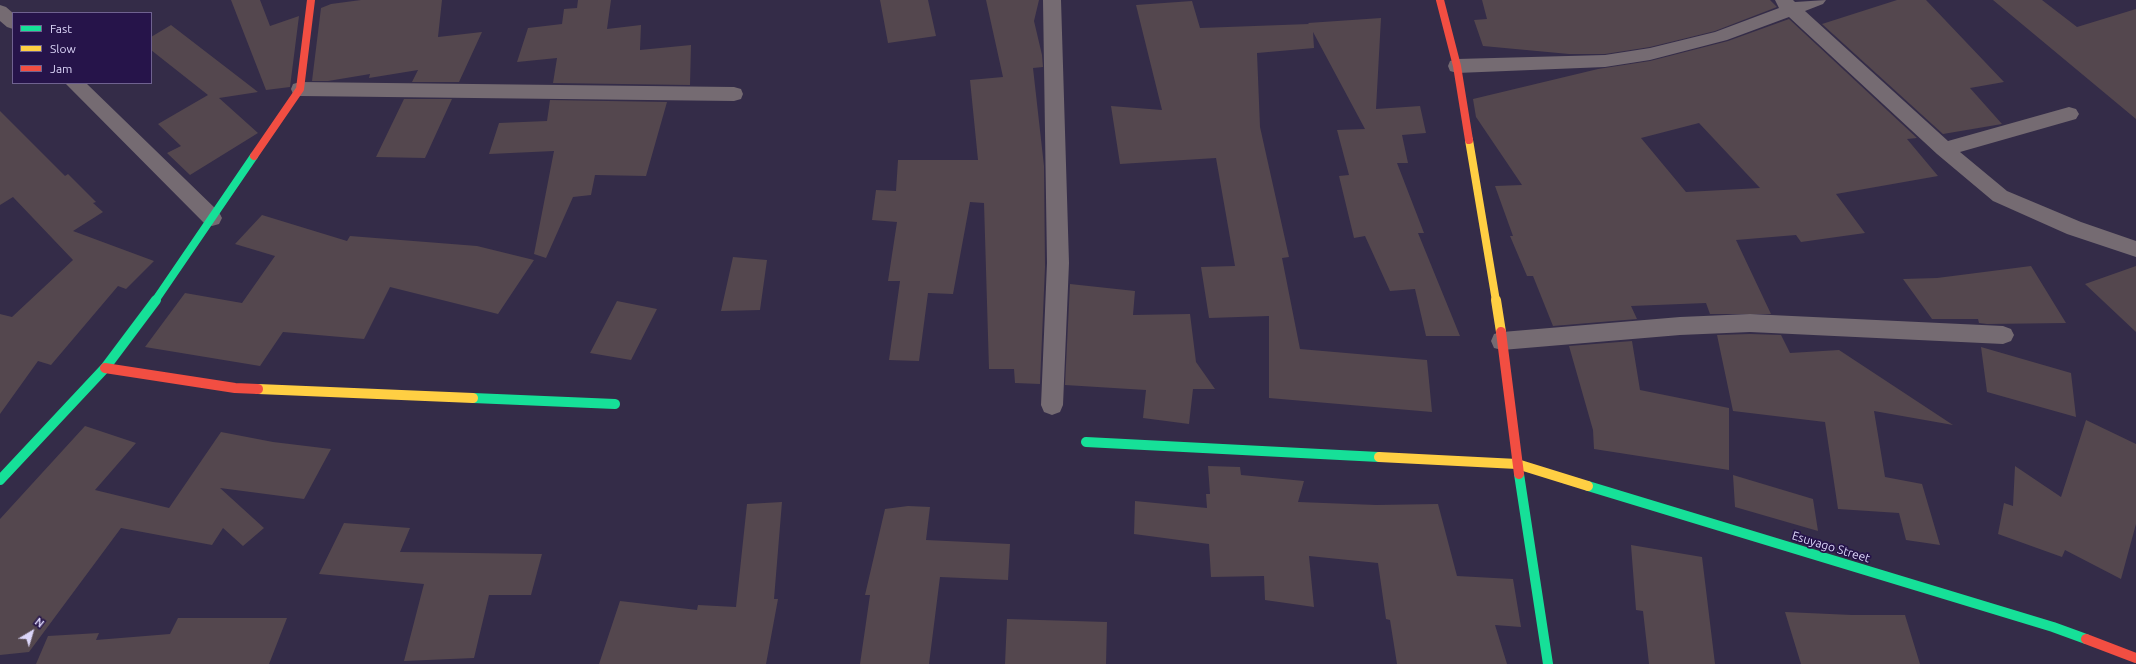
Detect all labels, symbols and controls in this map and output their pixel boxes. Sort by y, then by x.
legend [12,12,152,84]
text: Fast [50,22,72,35]
text: Slow [50,42,76,55]
text: Jam [50,62,72,75]
street label: Esuyago Street [1790,528,1872,566]
north arrow [12,612,52,652]
text: N [32,615,46,630]

